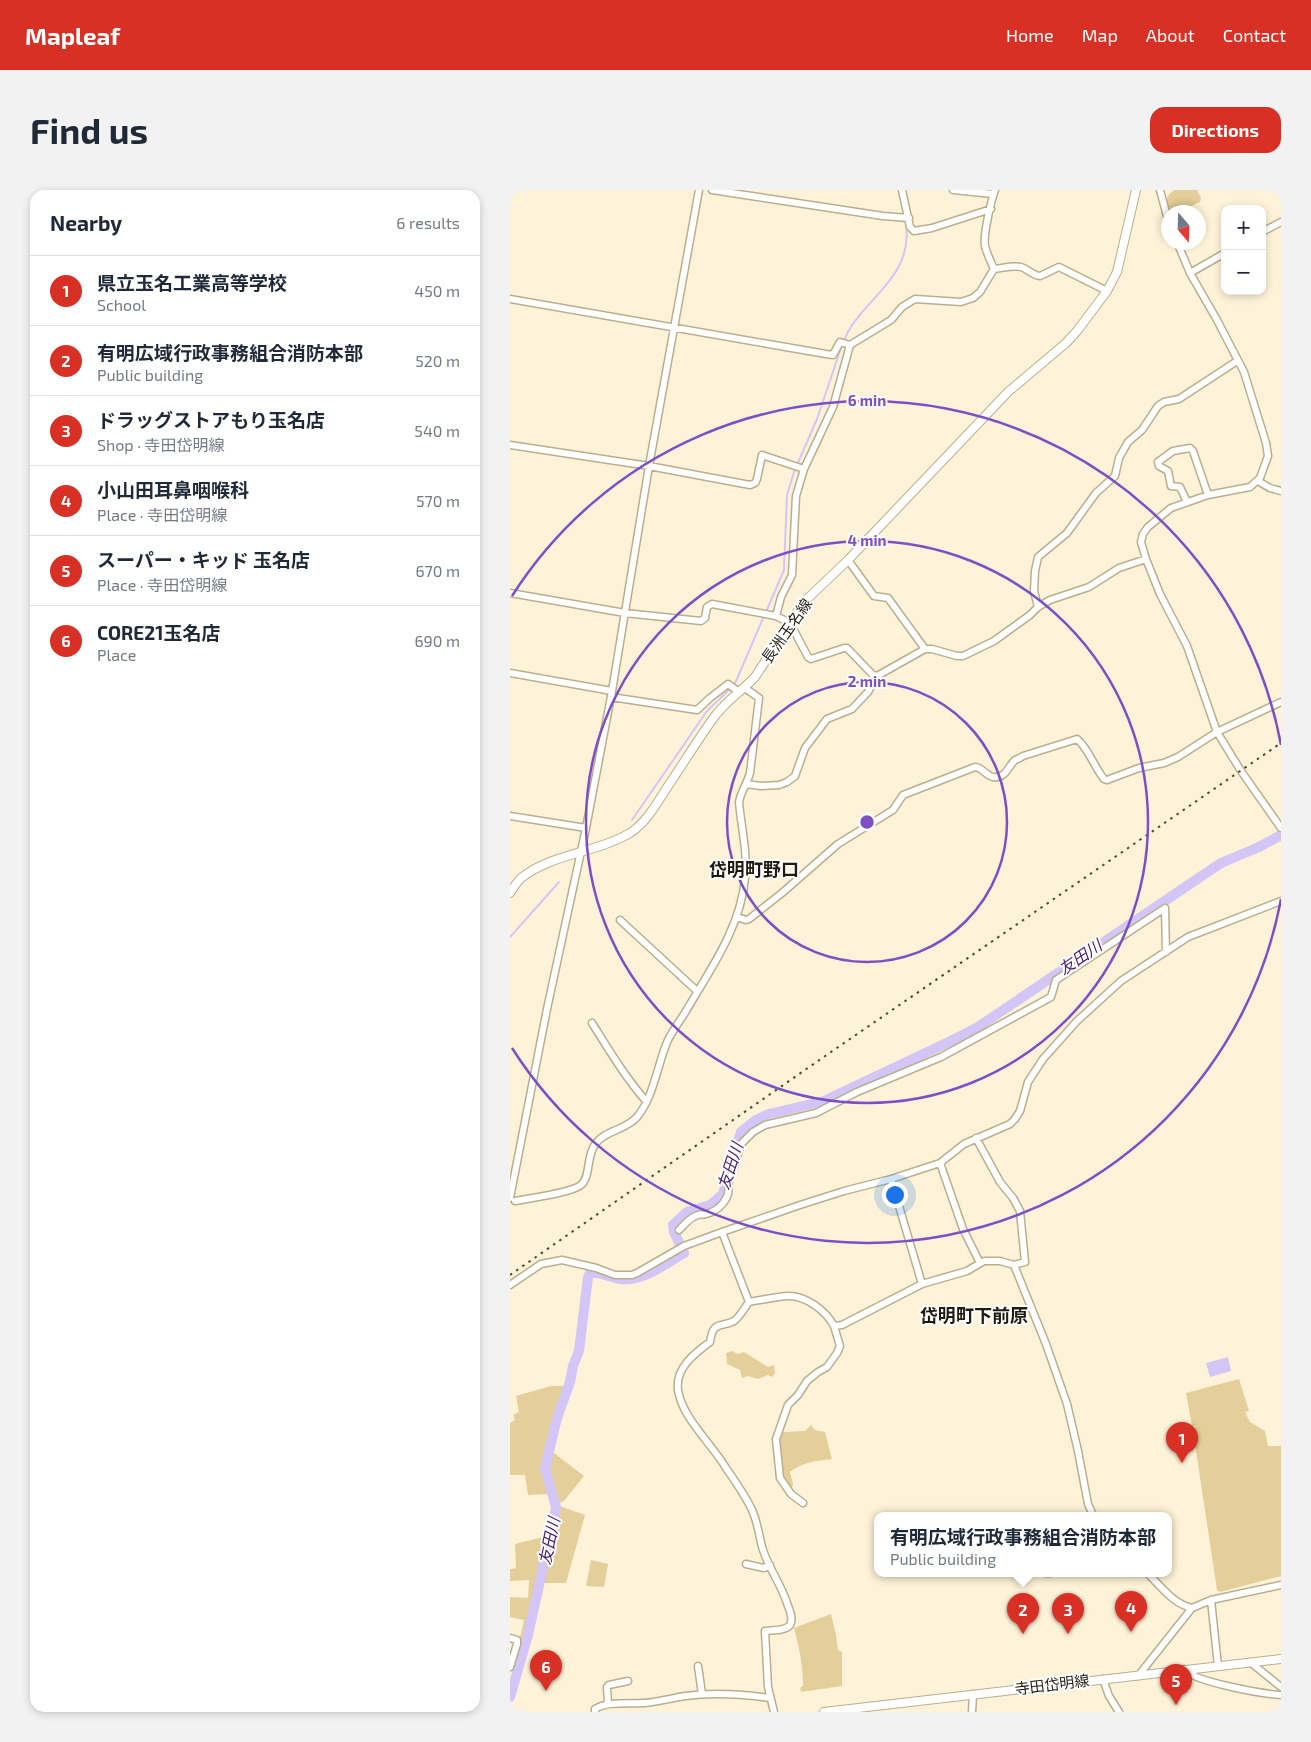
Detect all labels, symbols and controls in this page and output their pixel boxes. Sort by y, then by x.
text: Mapleaf [25,21,120,50]
text: Home [1006,24,1054,46]
text: Map [1082,24,1118,46]
text: About [1146,24,1195,46]
text: Contact [1223,24,1286,46]
button: Directions [1150,107,1281,153]
text: Find us [30,109,148,151]
north arrow [1161,205,1206,250]
map controls [1221,205,1266,295]
button: + [1221,205,1266,250]
text: Nearby [50,210,122,235]
text: 6 results [396,213,460,232]
button: − [1221,250,1266,295]
text: 県立玉名工業高等学校 [97,271,287,294]
text: 1 [63,281,69,300]
text: 450 m [414,281,460,300]
text: School [97,295,146,314]
text: 有明広域行政事務組合消防本部 [97,341,363,364]
text: 2 [61,351,71,370]
text: 520 m [415,351,460,370]
text: Public building [97,365,203,384]
text: 6 min [848,391,886,409]
text: ドラッグストアもり玉名店 [97,408,325,431]
text: 3 [61,421,71,440]
text: 540 m [414,421,460,440]
text: Shop · 寺田岱明線 [97,435,225,454]
text: 小山田耳鼻咽喉科 [97,478,249,501]
text: 4 [61,491,71,510]
text: 570 m [416,491,460,510]
text: Place · 寺田岱明線 [97,505,227,524]
text: 4 min [847,531,887,549]
text: スーパー・キッド 玉名店 [97,548,310,571]
text: 5 [62,561,70,580]
text: 670 m [415,561,460,580]
text: Place · 寺田岱明線 [97,575,227,594]
street label: 長洲玉名線 [757,595,815,666]
text: CORE21玉名店 [97,621,221,644]
text: 6 [61,631,71,650]
text: 690 m [414,631,460,650]
text: Place [97,645,136,664]
text: 2 min [848,672,886,690]
centre of rings [858,813,876,831]
district label: 岱明町野口 [709,858,799,880]
water label: 友田川 [1055,934,1107,978]
water label: 友田川 [713,1138,747,1192]
your location [882,1182,908,1208]
district label: 岱明町下前原 [920,1304,1028,1326]
pin: 1 [1166,1422,1198,1463]
popup [874,1512,1172,1577]
water label: 友田川 [534,1513,563,1566]
text: 有明広域行政事務組合消防本部 [890,1525,1156,1548]
text: Public building [890,1549,996,1568]
pin: 4 [1115,1591,1147,1632]
pin: 2 [1007,1593,1039,1634]
pin: 3 [1052,1593,1084,1634]
pin: 6 [530,1650,562,1691]
pin: 5 [1160,1664,1192,1705]
street label: 寺田岱明線 [1014,1671,1090,1698]

